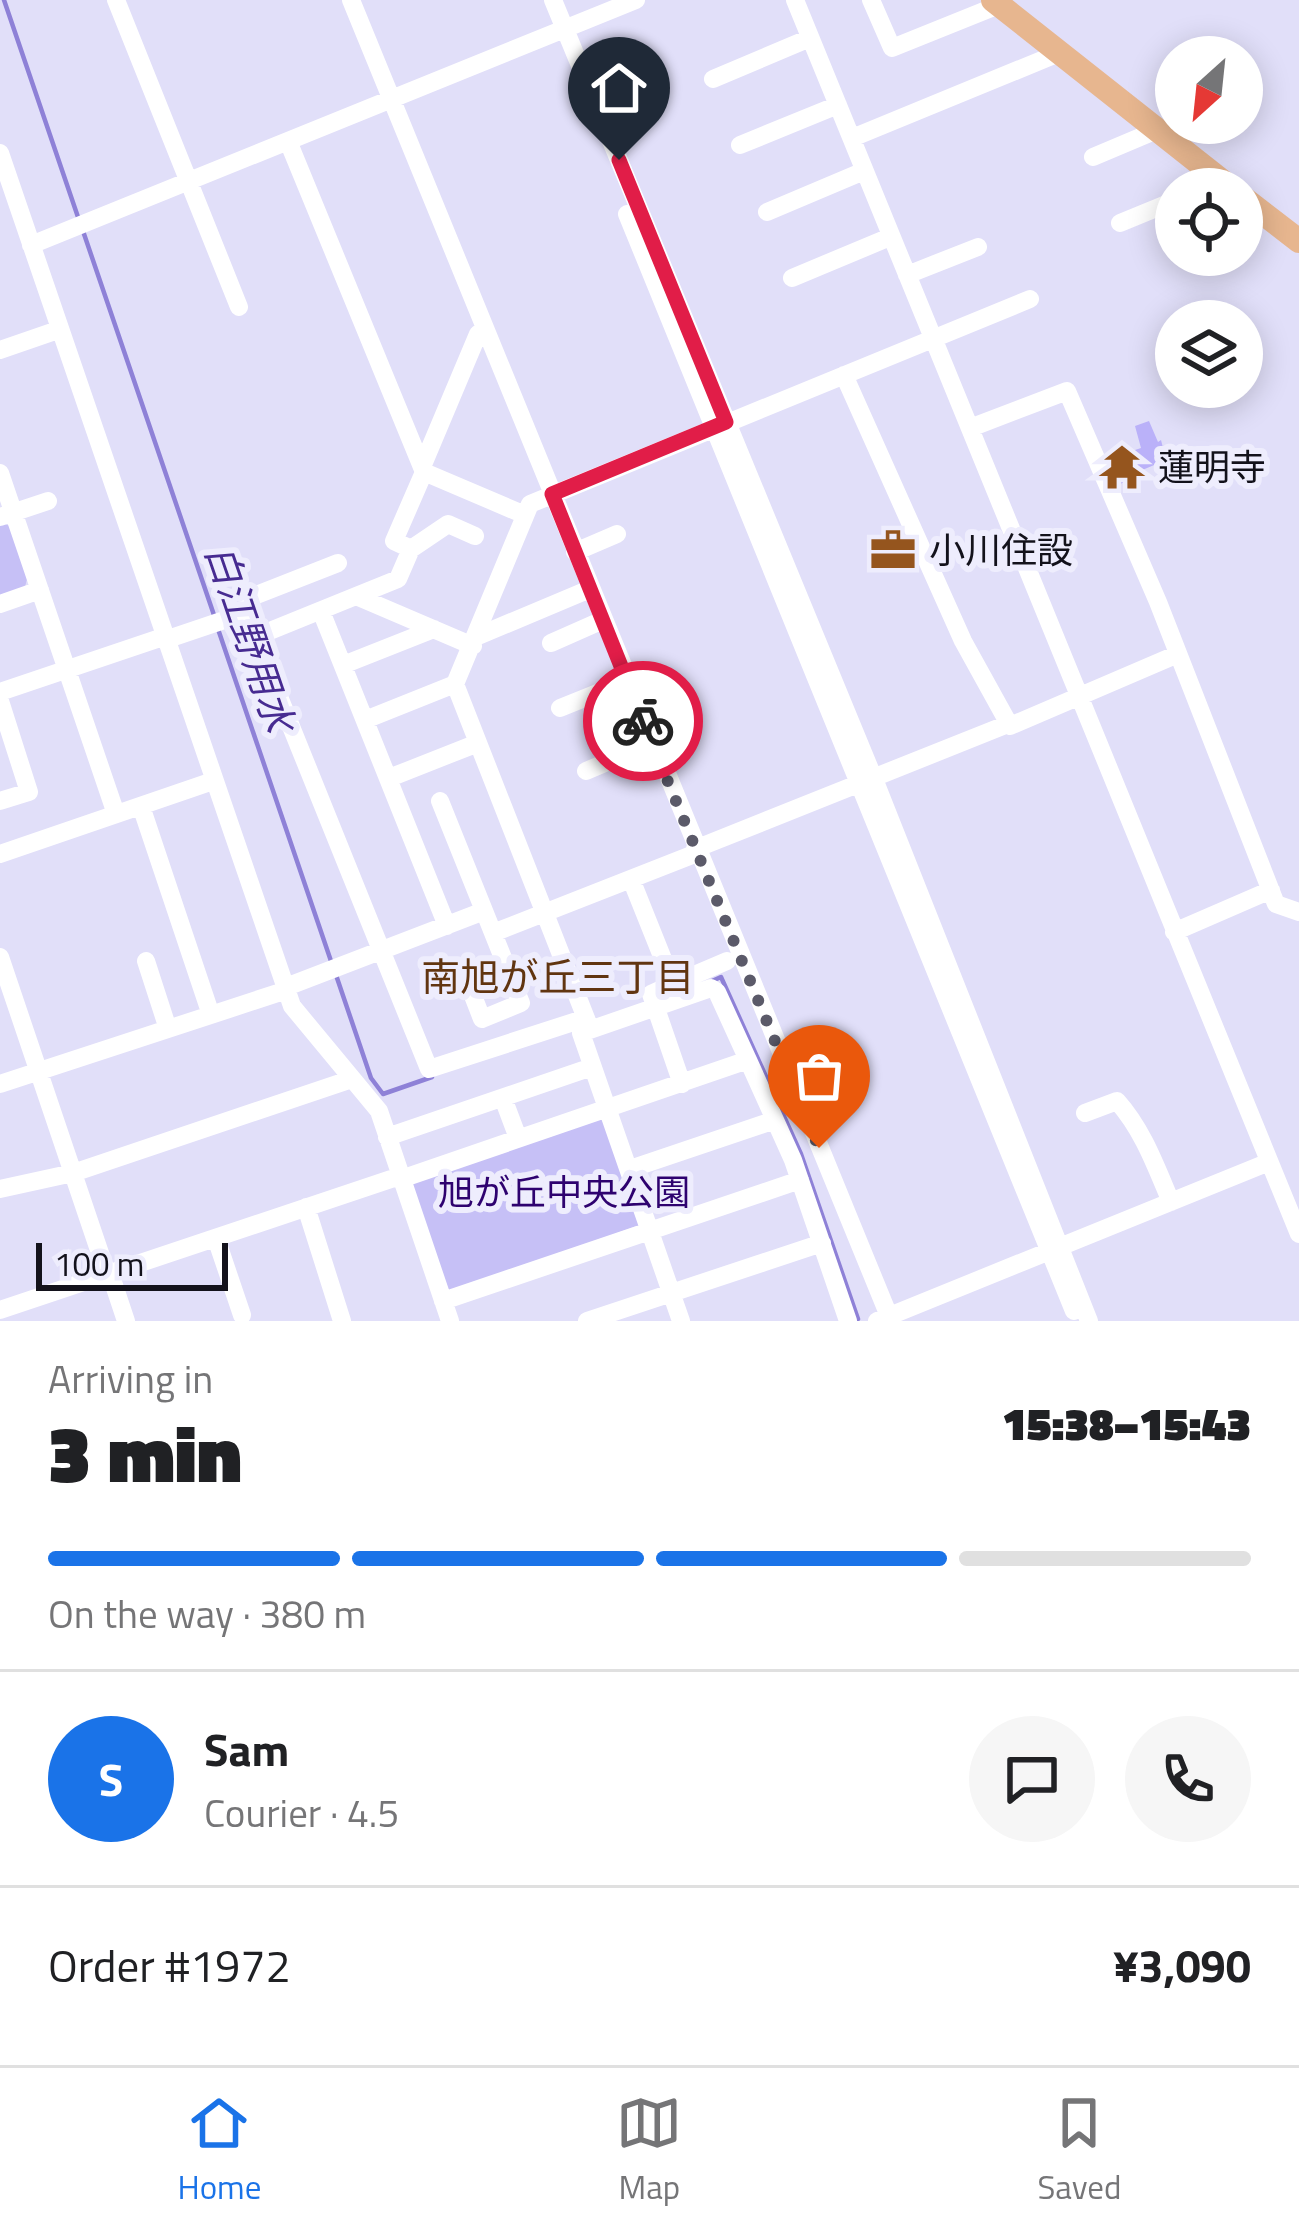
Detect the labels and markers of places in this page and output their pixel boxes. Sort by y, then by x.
pin [568,37,670,160]
place label: 蓮明寺 [1158,439,1266,494]
temple icon: 蓮明寺 [1097,442,1147,492]
place label: 小川住設 [929,522,1073,577]
office icon: 小川住設 [868,525,918,575]
pin [768,1025,870,1148]

